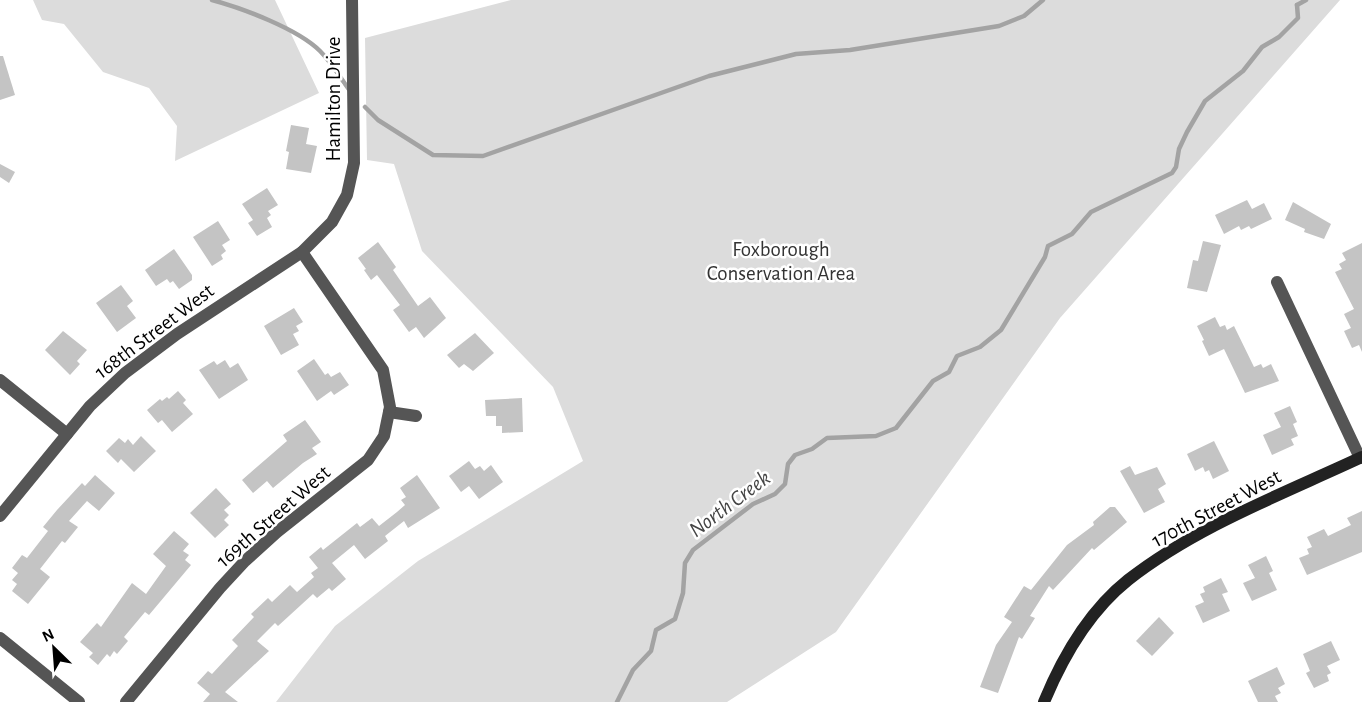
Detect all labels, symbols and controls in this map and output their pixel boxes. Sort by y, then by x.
street label: Hamilton Drive [323,37,344,162]
park label: Foxborough Conservation Area [707,239,856,284]
street label: 168th Street West [91,280,218,383]
street label: 169th Street West [213,461,334,571]
street label: 170th Street West [1148,465,1285,551]
water label: North Creek [685,466,774,541]
north arrow [24,618,84,678]
text: N [40,626,57,645]

